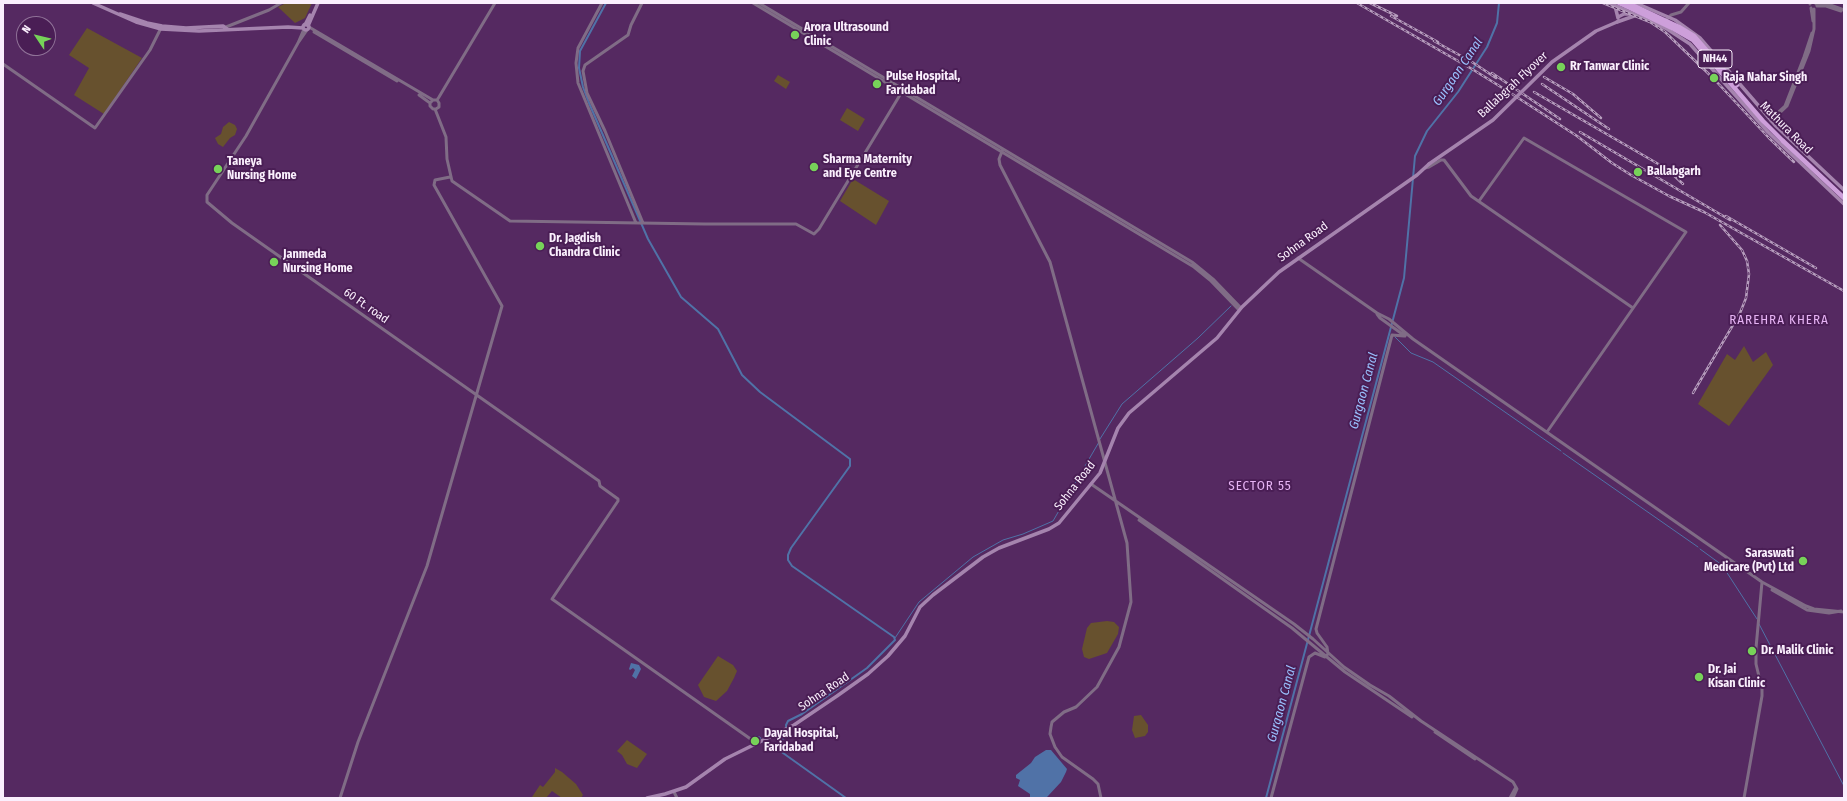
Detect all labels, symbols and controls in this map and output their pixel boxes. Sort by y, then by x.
north arrow [16,16,56,56]
place label: Arora Ultrasound Clinic [804,21,889,49]
text: N [19,23,34,36]
marker: Arora Ultrasound Clinic [789,29,801,41]
water label: Gurgaon Canal [1430,35,1486,109]
street label: Ballabgrah Flyover [1475,49,1551,121]
road number: NH44 [1698,50,1732,68]
place label: Rr Tanwar Clinic [1570,60,1649,74]
marker: Rr Tanwar Clinic [1555,61,1567,73]
place label: Pulse Hospital, Faridabad [886,70,960,98]
place label: Raja Nahar Singh [1723,71,1807,85]
marker: Raja Nahar Singh [1708,72,1720,84]
marker: Pulse Hospital, Faridabad [871,78,883,90]
street label: Mathura Road [1757,99,1815,157]
place label: Sharma Maternity and Eye Centre [823,153,912,181]
place label: Taneya Nursing Home [227,155,297,183]
marker: Sharma Maternity and Eye Centre [808,161,820,173]
marker: Taneya Nursing Home [212,163,224,175]
place label: Ballabgarh [1647,165,1701,179]
marker: Ballabgarh [1632,166,1644,178]
street label: Sohna Road [1275,219,1331,265]
place label: Dr. Jagdish Chandra Clinic [549,232,620,260]
marker: Dr. Jagdish Chandra Clinic [534,240,546,252]
place label: Janmeda Nursing Home [283,248,353,276]
marker: Janmeda Nursing Home [268,256,280,268]
street label: 60 Ft. road [341,285,391,327]
district label: RAREHRA KHERA [1729,312,1829,328]
water label: Gurgaon Canal [1346,351,1382,431]
street label: Sohna Road [1051,459,1099,513]
district label: SECTOR 55 [1228,478,1292,494]
place label: Saraswati Medicare (Pvt) Ltd [1704,547,1794,575]
marker: Saraswati Medicare (Pvt) Ltd [1797,555,1809,567]
place label: Dr. Malik Clinic [1761,644,1833,658]
marker: Dr. Malik Clinic [1746,645,1758,657]
place label: Dr. Jai Kisan Clinic [1708,663,1765,691]
water label: Gurgaon Canal [1264,664,1300,744]
street label: Sohna Road [796,670,852,714]
marker: Dr. Jai Kisan Clinic [1693,671,1705,683]
place label: Dayal Hospital, Faridabad [764,727,838,755]
marker: Dayal Hospital, Faridabad [749,735,761,747]

